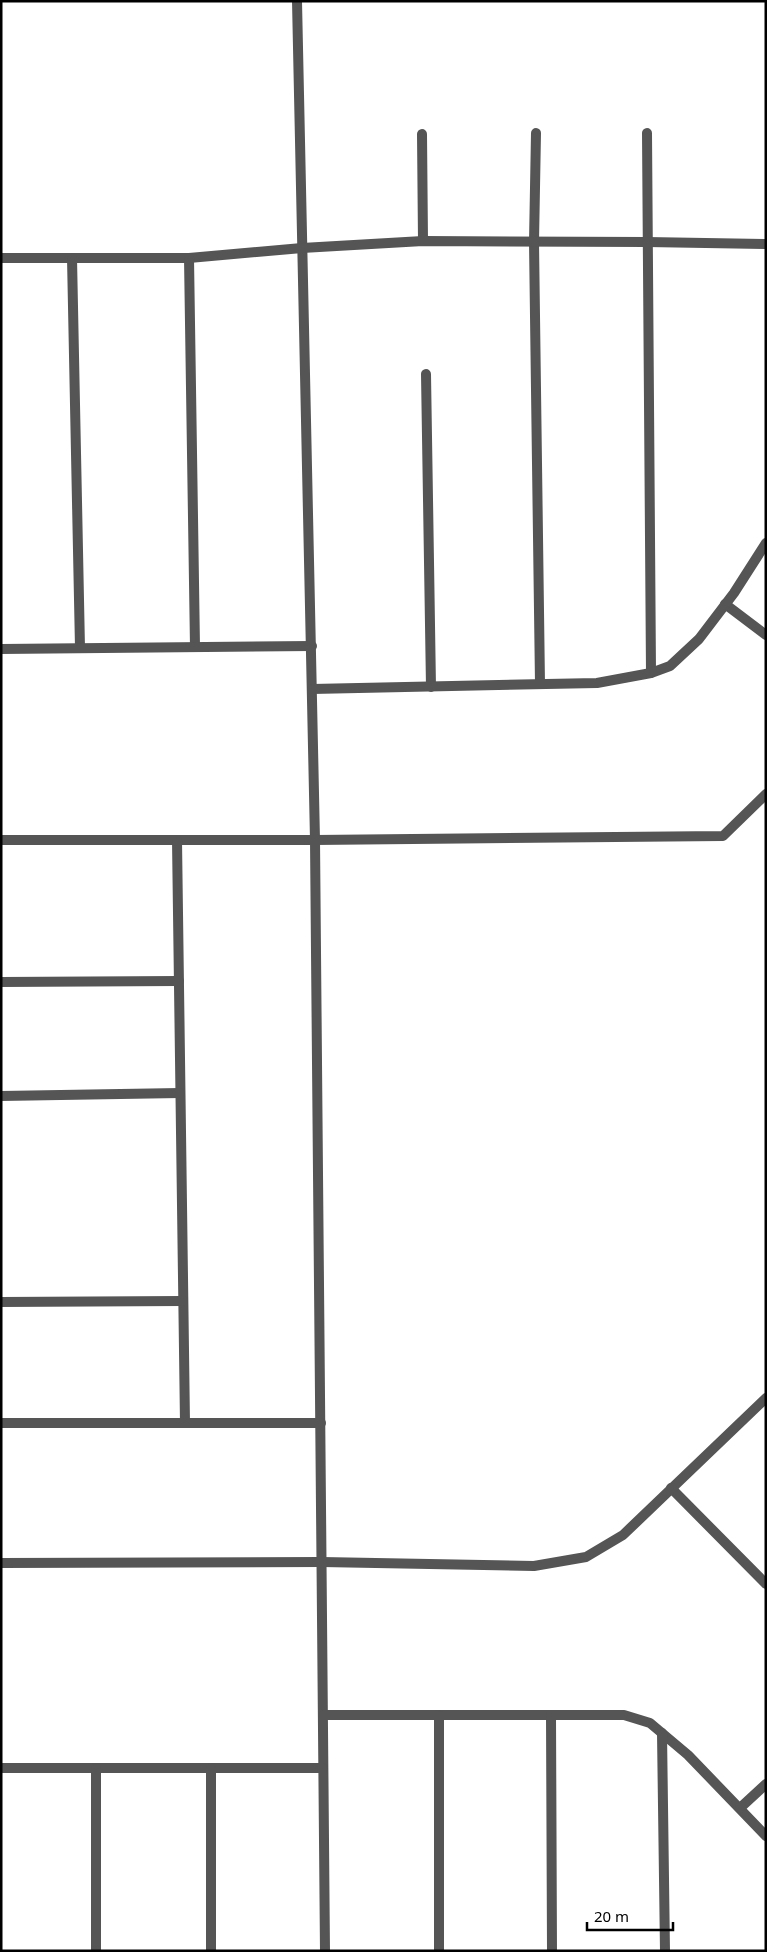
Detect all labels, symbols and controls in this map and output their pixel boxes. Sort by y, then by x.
scale bar [587,1900,673,1932]
text: 20 m [594,1906,629,1926]

